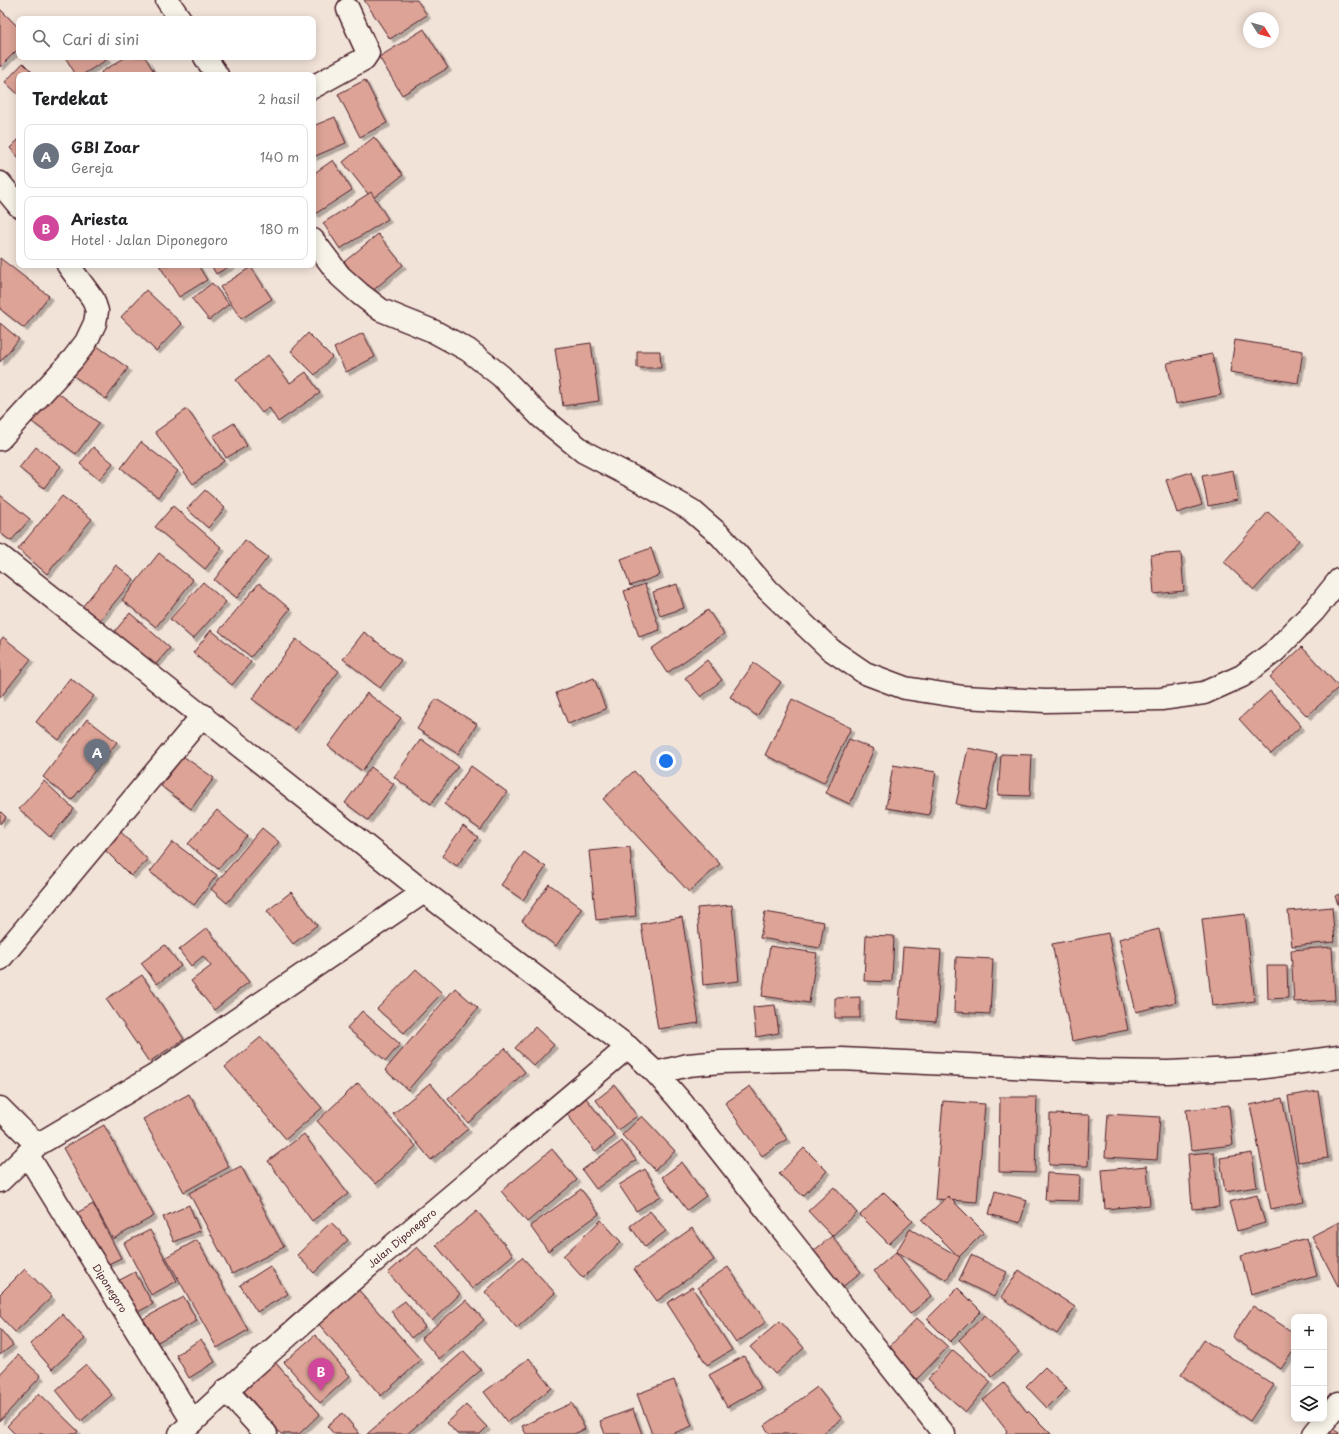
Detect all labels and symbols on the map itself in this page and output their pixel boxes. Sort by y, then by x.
north arrow [1243,12,1279,48]
pin: A [84,739,110,772]
your location [656,751,676,771]
street label: Jalan Diponegoro [364,1204,440,1271]
street label: Diponegoro [89,1260,132,1315]
pin: B [308,1358,334,1391]

